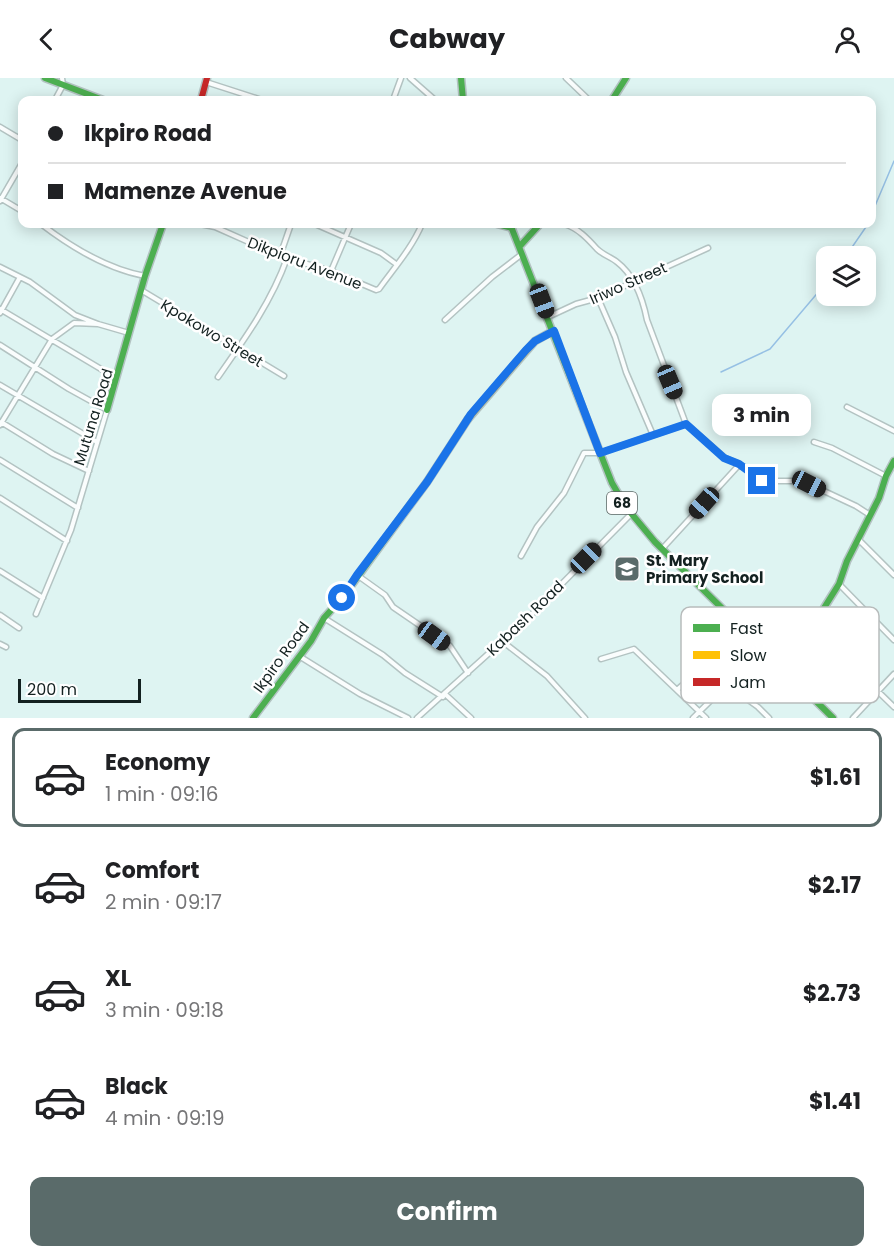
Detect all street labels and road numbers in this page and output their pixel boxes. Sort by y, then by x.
street label: Dikpioru Avenue [245,232,365,294]
street label: Iriwo Street [586,257,670,309]
street label: Kpokowo Street [157,294,267,372]
street label: Mutuna Road [68,366,118,468]
road number: 68 [607,492,637,514]
street label: Kabash Road [482,576,568,660]
street label: Ikpiro Road [248,617,314,697]

